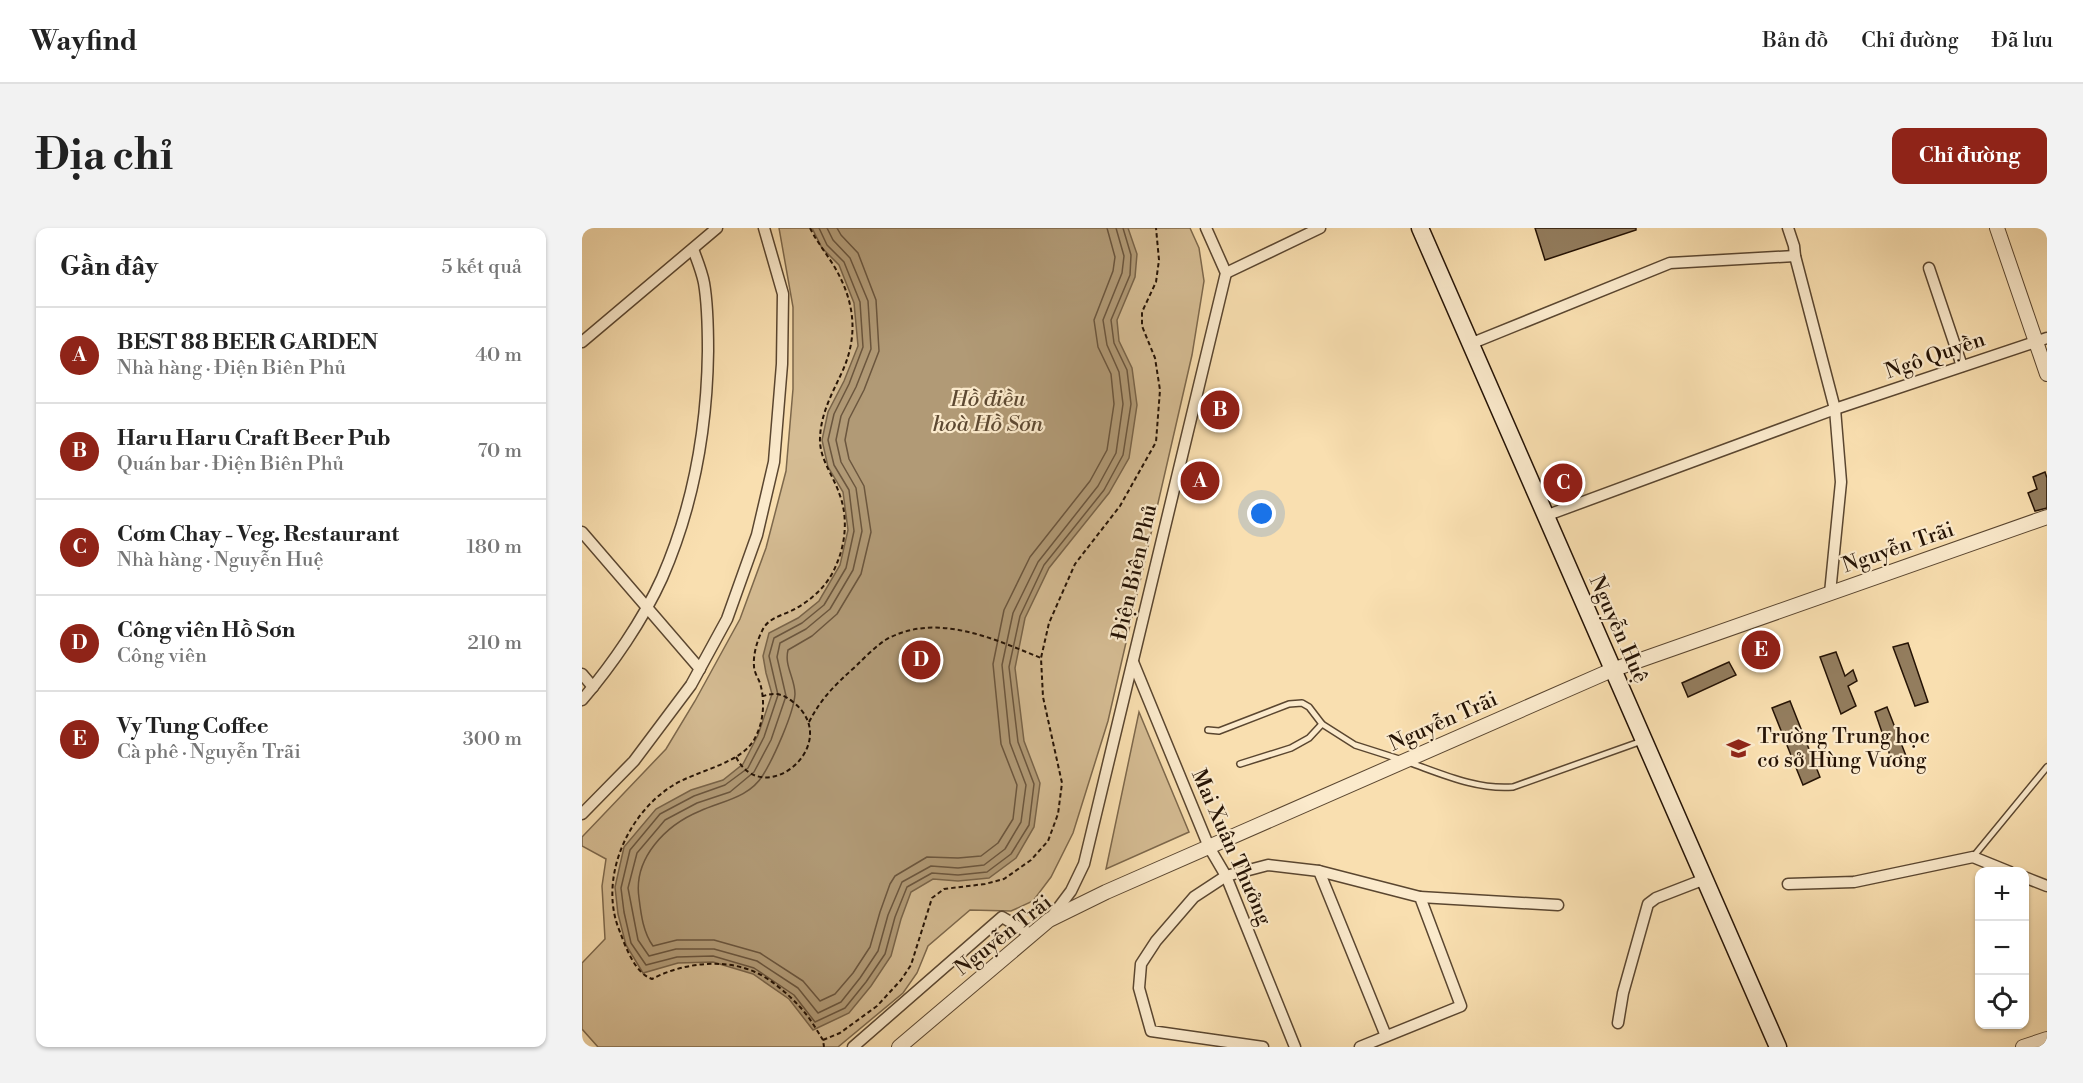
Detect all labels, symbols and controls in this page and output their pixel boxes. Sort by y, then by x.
text: Wayfind [30,24,138,59]
text: Bản đồ [1762,28,1828,54]
text: Chỉ đường [1861,28,1959,54]
text: Đã lưu [1992,28,2053,54]
button: Chỉ đường [1892,128,2047,184]
text: Địa chỉ [36,130,173,183]
text: Gần đây [60,251,158,283]
text: 5 kết quả [441,255,522,280]
street label: Ngô Quyền [1882,327,1989,385]
text: BEST 88 BEER GARDEN [117,329,378,356]
text: A [72,343,87,368]
text: 40 m [475,343,522,368]
text: Nhà hàng · Điện Biên Phủ [117,356,346,381]
water label: Hồ điều hoà Hồ Sơn [933,386,1044,438]
pin: B [1200,388,1240,432]
text: Haru Haru Craft Beer Pub [117,425,391,452]
text: B [72,439,87,464]
text: 70 m [478,439,522,464]
text: Quán bar · Điện Biên Phủ [117,452,344,477]
pin: A [1180,458,1220,504]
pin: C [1544,460,1582,506]
your location [1247,499,1276,528]
street label: Điện Biên Phủ [1107,502,1163,643]
street label: Nguyễn Trãi [1839,517,1958,579]
text: Cơm Chay - Veg. Restaurant [117,521,399,548]
text: C [72,535,87,560]
text: 180 m [467,535,522,560]
text: Nhà hàng · Nguyễn Huệ [117,548,324,573]
street label: Nguyễn Huệ [1583,572,1653,687]
text: Công viên Hồ Sơn [117,617,295,644]
pin: E [1742,628,1780,672]
text: D [72,631,87,656]
text: 210 m [467,631,522,656]
pin: D [902,638,940,682]
text: Công viên [117,644,207,669]
street label: Nguyễn Trãi [1385,686,1502,757]
text: Vy Tung Coffee [117,713,269,740]
place label: Trường Trung học cơ sở Hùng Vương [1757,724,1930,774]
text: E [73,727,86,752]
text: 300 m [463,727,522,752]
school or university icon: Trường Trung học cơ sở Hùng Vương [1726,735,1752,761]
text: Cà phê · Nguyễn Trãi [117,740,301,765]
street label: Mai Xuân Thưởng [1185,765,1277,930]
map controls [1975,867,2029,1029]
button: + [1975,867,2029,921]
street label: Nguyễn Trãi [950,890,1057,982]
button: − [1975,921,2029,975]
button: locate [1975,975,2029,1029]

